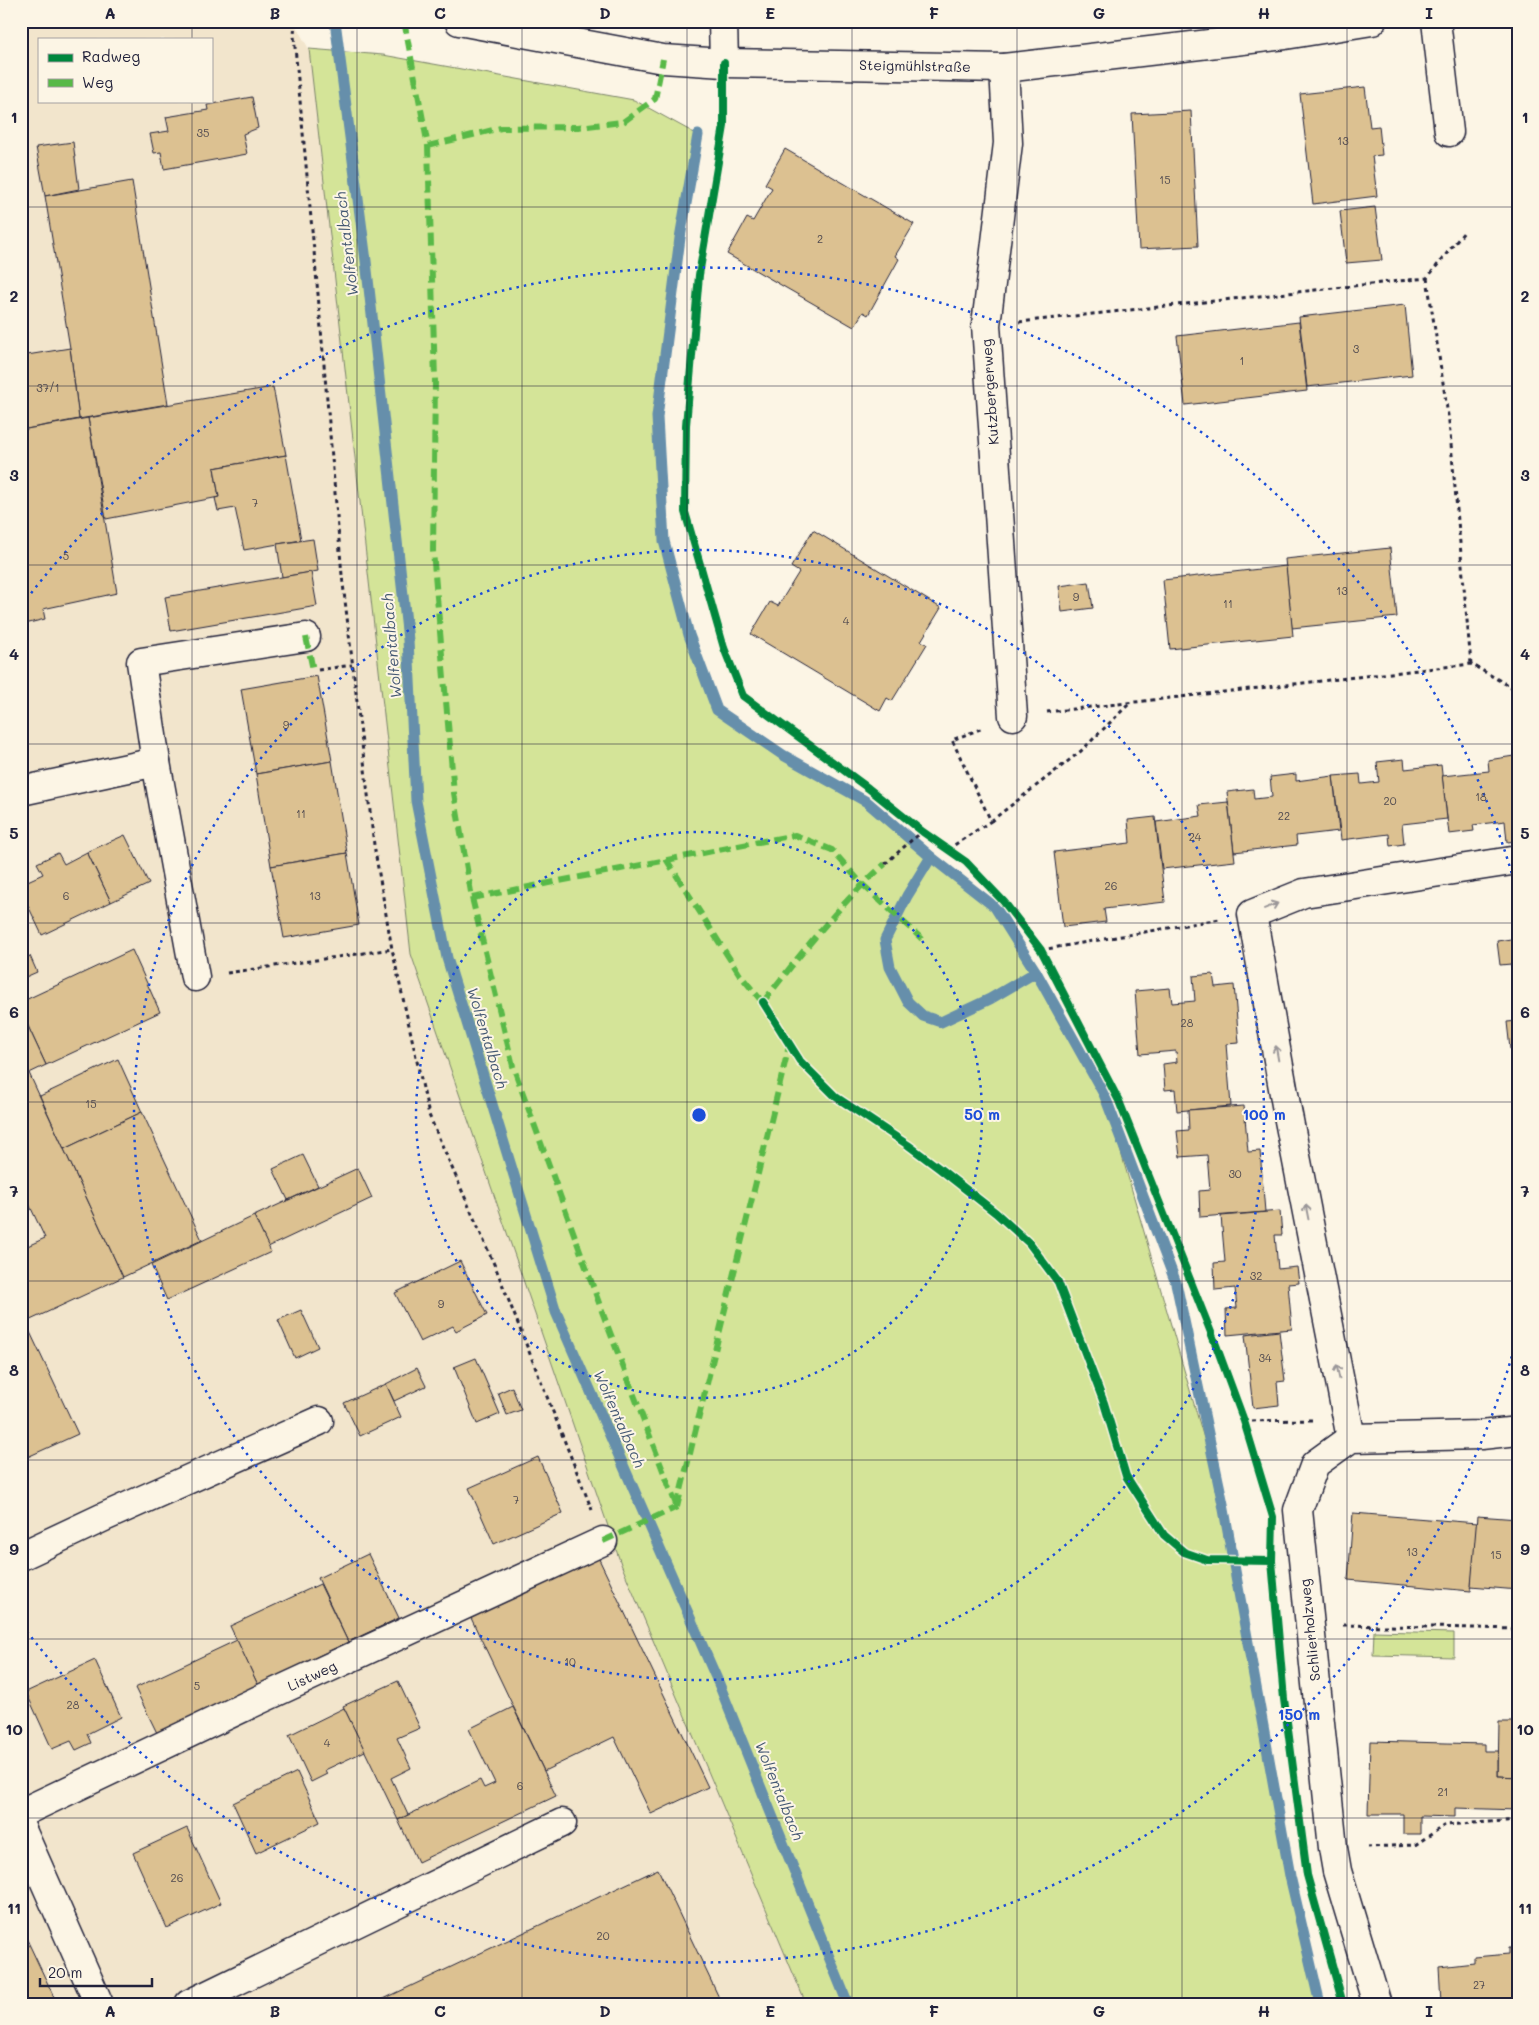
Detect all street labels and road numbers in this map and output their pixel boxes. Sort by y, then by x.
street label: Steigmühlstraße [859,55,971,76]
street label: Kutzbergerweg [976,338,1003,446]
street label: Schlierholzweg [1295,1578,1324,1682]
street label: Listweg [284,1656,339,1695]

